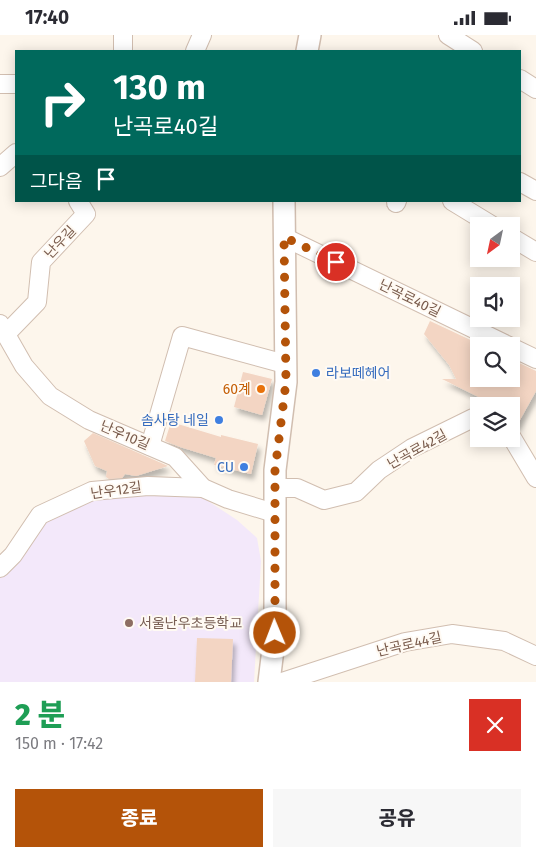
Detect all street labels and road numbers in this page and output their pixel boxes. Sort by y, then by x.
street label: 난우길 [41,222,80,262]
street label: 난곡로40길 [376,276,444,321]
street label: 난우10길 [97,417,152,454]
street label: 난곡로42길 [384,426,450,473]
street label: 난우12길 [89,478,143,503]
street label: 난곡로44길 [375,629,443,660]

